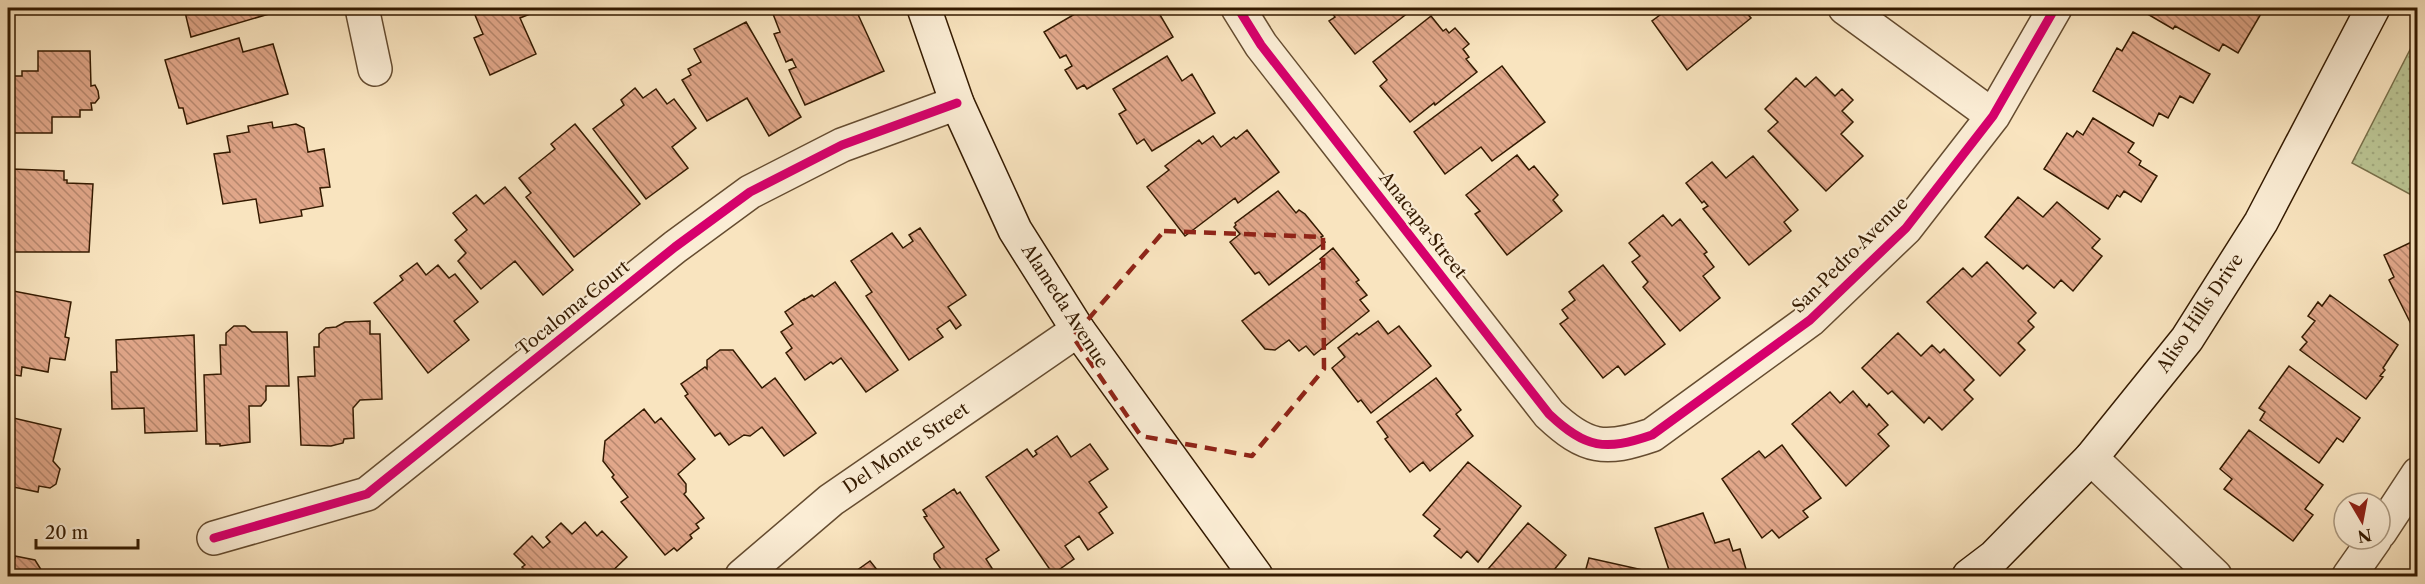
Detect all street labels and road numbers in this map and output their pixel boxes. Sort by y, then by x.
street label: Anacapa Street [1374,167,1472,283]
street label: San Pedro Avenue [1787,192,1913,318]
street label: Alameda Avenue [1016,239,1113,372]
street label: Aliso Hills Drive [2152,249,2248,378]
street label: Tocaloma Court [512,255,634,360]
street label: Del Monte Street [839,397,974,498]

